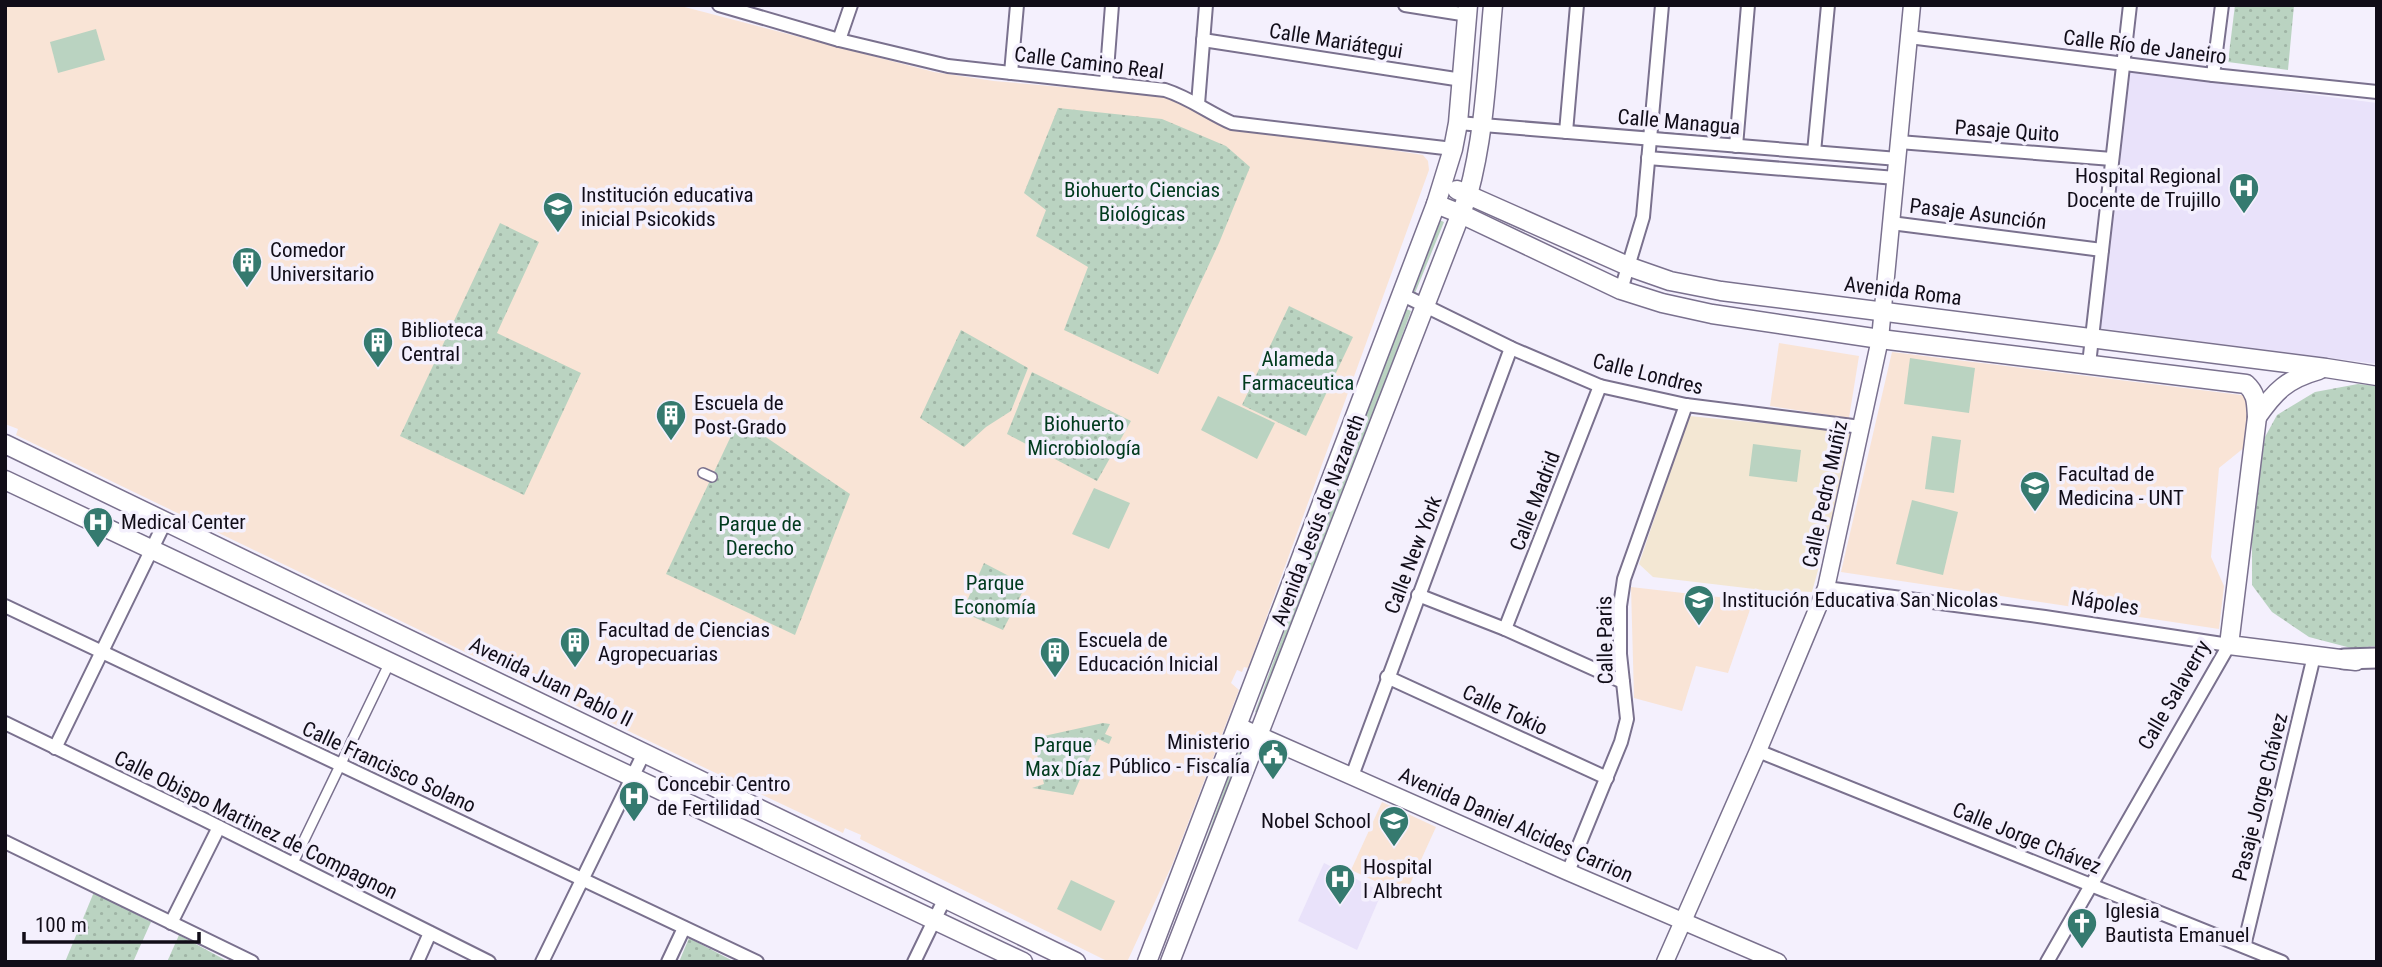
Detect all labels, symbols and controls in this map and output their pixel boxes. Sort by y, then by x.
street label: Calle Mariátegui [1268,19,1404,63]
street label: Calle Río de Janeiro [2062,25,2228,69]
street label: Calle Camino Real [1013,42,1165,84]
street label: Calle Managua [1617,105,1741,139]
street label: Pasaje Quito [1954,115,2060,147]
place label: Hospital Regional Docente de Trujillo [2067,164,2221,212]
hospital icon: Hospital Regional Docente de Trujillo [2227,171,2261,215]
park label: Biohuerto Ciencias Biológicas [1064,178,1220,226]
place label: Institución educativa inicial Psicokids [581,183,754,231]
school or university icon: Institución educativa inicial Psicokids [541,190,575,234]
street label: Pasaje Asunción [1908,194,2048,234]
place label: Comedor Universitario [270,238,374,286]
building icon: Comedor Universitario [230,245,264,289]
street label: Avenida Roma [1843,272,1963,310]
place label: Biblioteca Central [401,318,484,366]
building icon: Biblioteca Central [361,325,395,369]
park label: Alameda Farmaceutica [1242,347,1354,395]
street label: Calle Londres [1590,349,1706,399]
place label: Escuela de Post-Grado [694,391,786,439]
building icon: Escuela de Post-Grado [654,398,688,442]
street label: Avenida Jesús de Nazareth [1267,411,1369,629]
park label: Biohuerto Microbiología [1027,412,1141,460]
street label: Calle Pedro Muñiz [1798,418,1852,570]
street label: Calle Madrid [1505,448,1565,554]
place label: Facultad de Medicina - UNT [2058,462,2184,510]
school or university icon: Facultad de Medicina - UNT [2018,469,2052,513]
street label: Calle New York [1380,492,1447,617]
hospital icon: Medical Center [81,505,115,549]
place label: Medical Center [121,510,246,534]
park label: Parque de Derecho [718,512,802,560]
park label: Parque Economía [954,571,1036,619]
school or university icon: Institución Educativa San Nicolas [1682,583,1716,627]
street label: Nápoles [2069,586,2141,620]
place label: Institución Educativa San Nicolas [1722,588,1998,612]
street label: Calle Paris [1592,595,1618,685]
place label: Facultad de Ciencias Agropecuarias [598,618,770,666]
building icon: Facultad de Ciencias Agropecuarias [558,625,592,669]
place label: Escuela de Educación Inicial [1078,628,1218,676]
street label: Avenida Juan Pablo II [465,632,637,732]
building icon: Escuela de Educación Inicial [1038,635,1072,679]
street label: Calle Salaverry [2133,636,2215,754]
street label: Calle Tokio [1459,680,1551,740]
street label: Pasaje Jorge Chávez [2228,710,2292,884]
street label: Calle Francisco Solano [299,716,479,818]
place label: Ministerio Público - Fiscalía [1109,730,1250,778]
park label: Parque Max Díaz [1025,733,1101,781]
public building icon: Ministerio Público - Fiscalía [1256,737,1290,781]
street label: Calle Obispo Martinez de Compagnon [110,746,402,904]
street label: Avenida Daniel Alcides Carrion [1395,762,1637,888]
place label: Concebir Centro de Fertilidad [657,772,790,820]
hospital icon: Concebir Centro de Fertilidad [617,779,651,823]
street label: Calle Jorge Chávez [1949,797,2105,879]
school or university icon: Nobel School [1377,804,1411,848]
place label: Nobel School [1261,809,1371,833]
place label: Hospital I Albrecht [1363,855,1442,903]
hospital icon: Hospital I Albrecht [1323,862,1357,906]
place label: Iglesia Bautista Emanuel [2105,899,2250,947]
scale bar [24,900,200,944]
church icon: Iglesia Bautista Emanuel [2065,906,2099,950]
text: 100 m [35,913,87,937]

